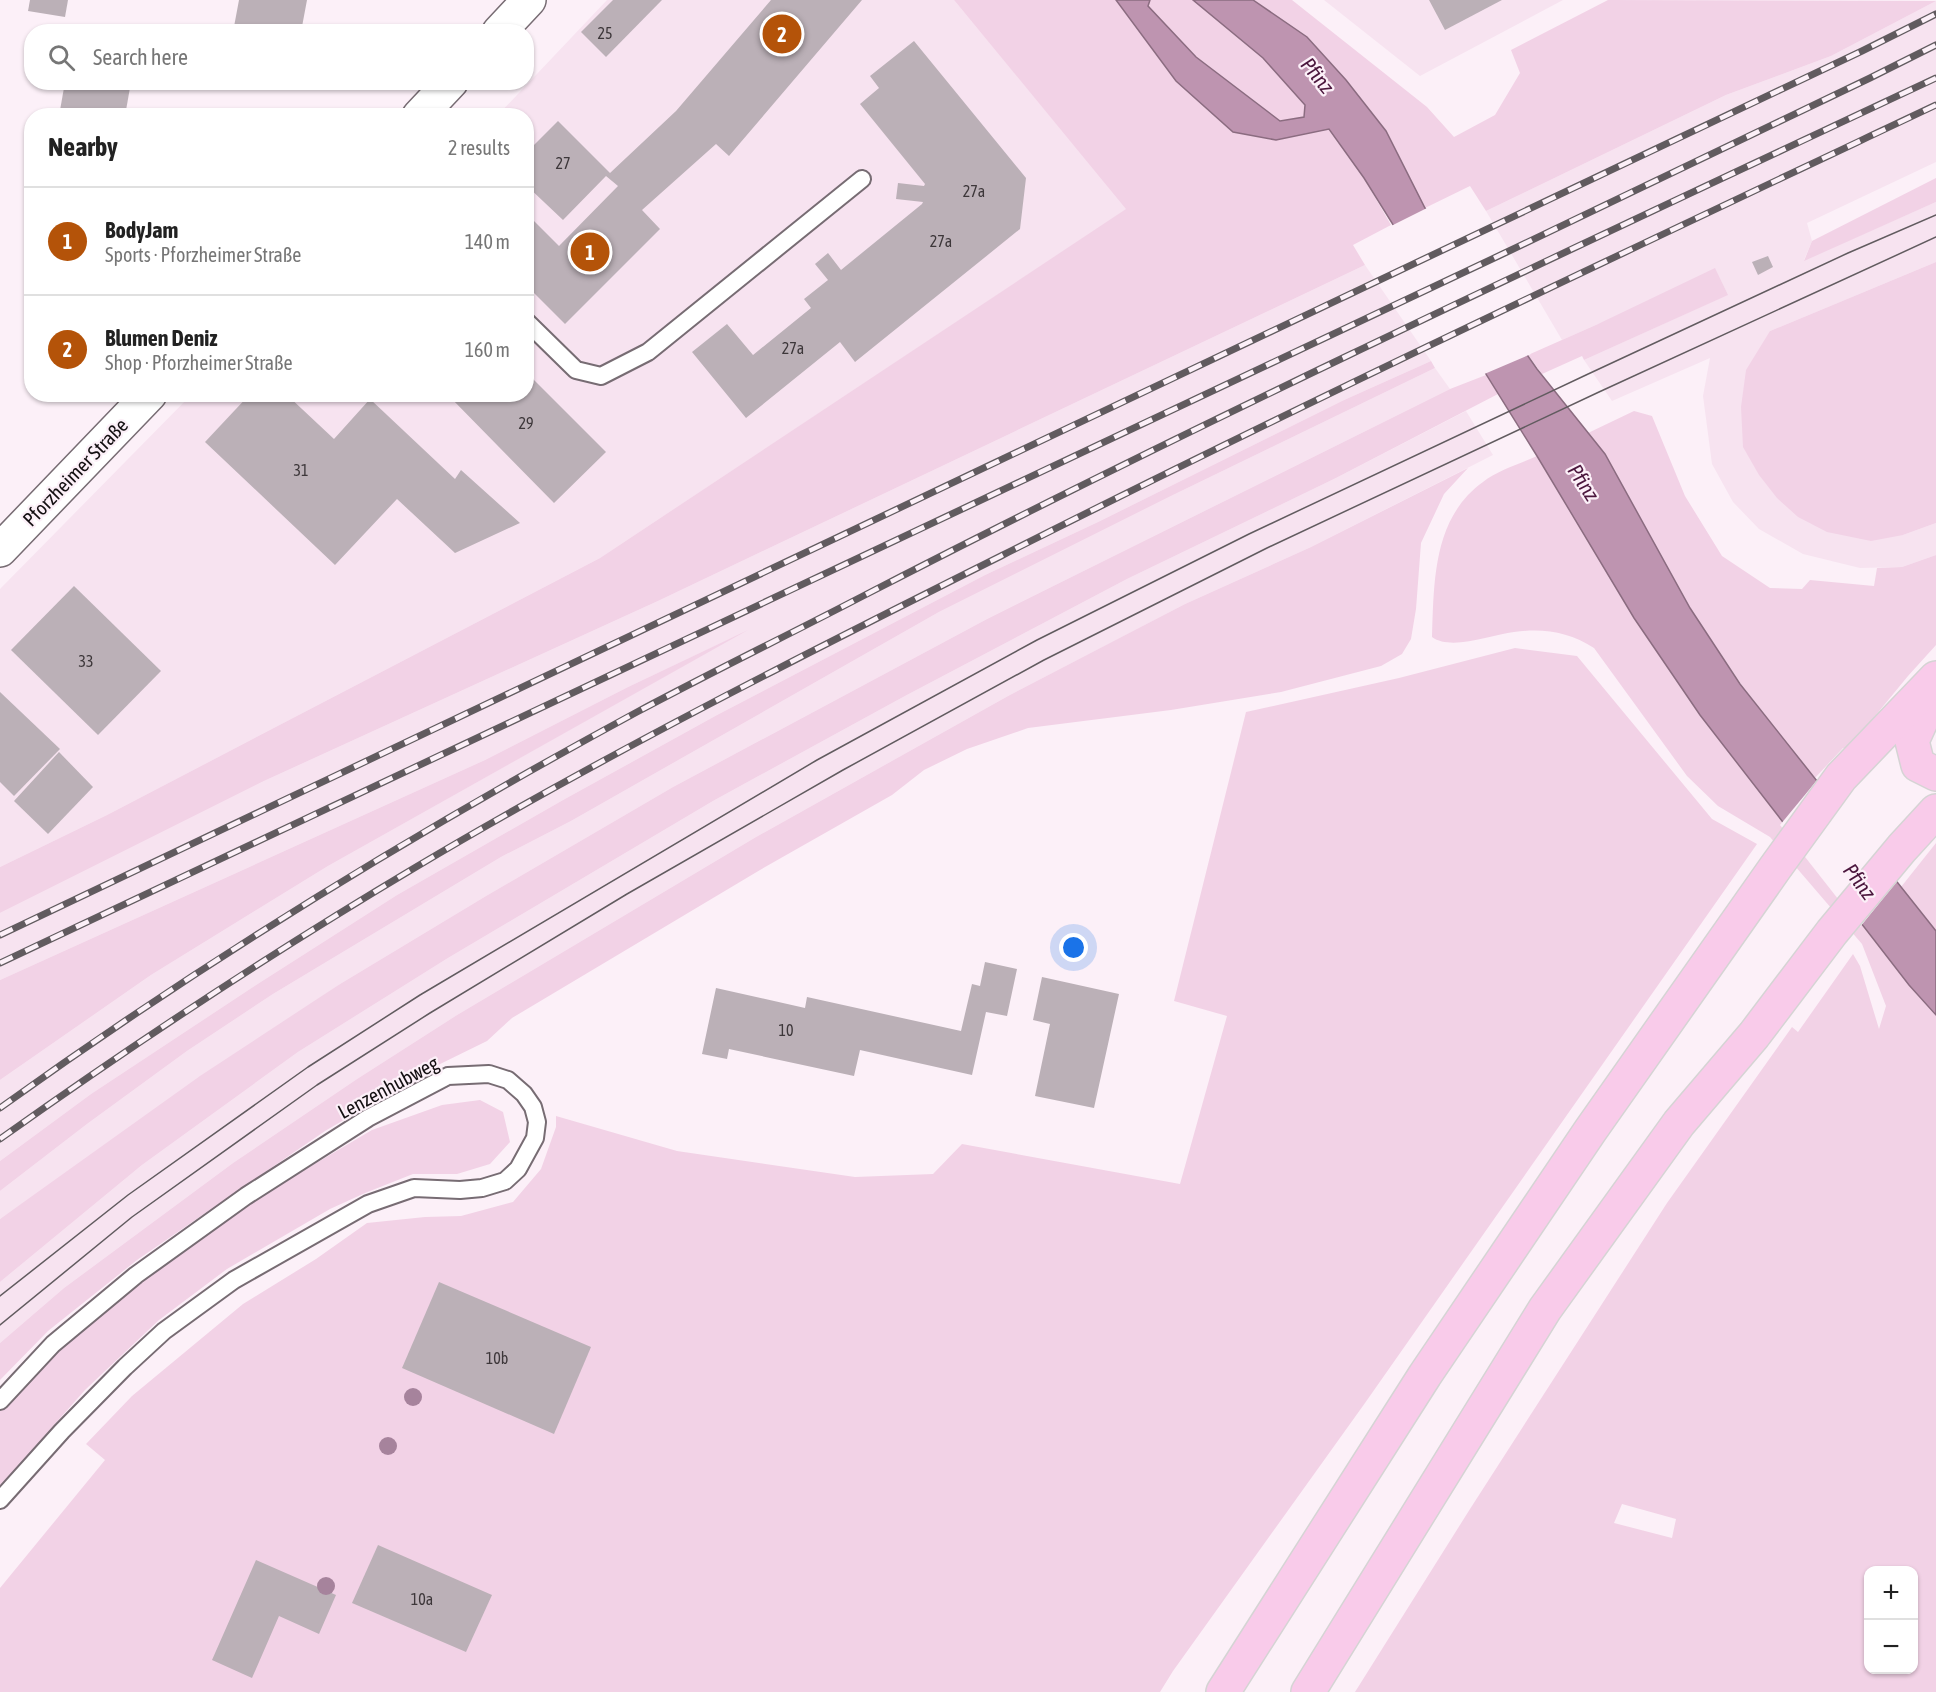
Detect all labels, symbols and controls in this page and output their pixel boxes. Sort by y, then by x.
pin: 2 [762,12,802,57]
search box [24,24,534,90]
house number: 25 [597,24,613,42]
icon: search [45,41,78,74]
text: Search here [93,44,188,70]
water label: Pfinz [1297,52,1340,98]
text: Nearby [48,132,118,162]
text: 2 results [448,136,510,159]
house number: 27 [555,154,571,172]
house number: 27a [963,182,985,200]
text: BodyJam [105,217,178,243]
text: 1 [63,230,72,253]
text: 140 m [465,230,510,253]
pin: 1 [570,230,610,274]
house number: 27a [930,232,952,250]
text: Sports · Pforzheimer Straße [105,243,301,266]
text: Blumen Deniz [105,325,217,351]
text: 2 [63,338,72,361]
text: 160 m [465,338,510,361]
house number: 27a [782,339,804,357]
text: Shop · Pforzheimer Straße [105,351,293,374]
street label: Pforzheimer Straße [18,413,132,531]
house number: 29 [518,414,534,432]
water label: Pfinz [1563,459,1605,505]
house number: 31 [293,461,309,479]
house number: 33 [78,652,94,670]
water label: Pfinz [1839,858,1881,904]
your location [1059,933,1088,962]
house number: 10 [778,1021,794,1039]
street label: Lenzenhubweg [334,1051,442,1123]
house number: 10b [486,1349,508,1367]
map controls [1864,1566,1918,1674]
button: + [1864,1566,1918,1620]
house number: 10a [411,1590,433,1608]
button: − [1864,1620,1918,1674]

